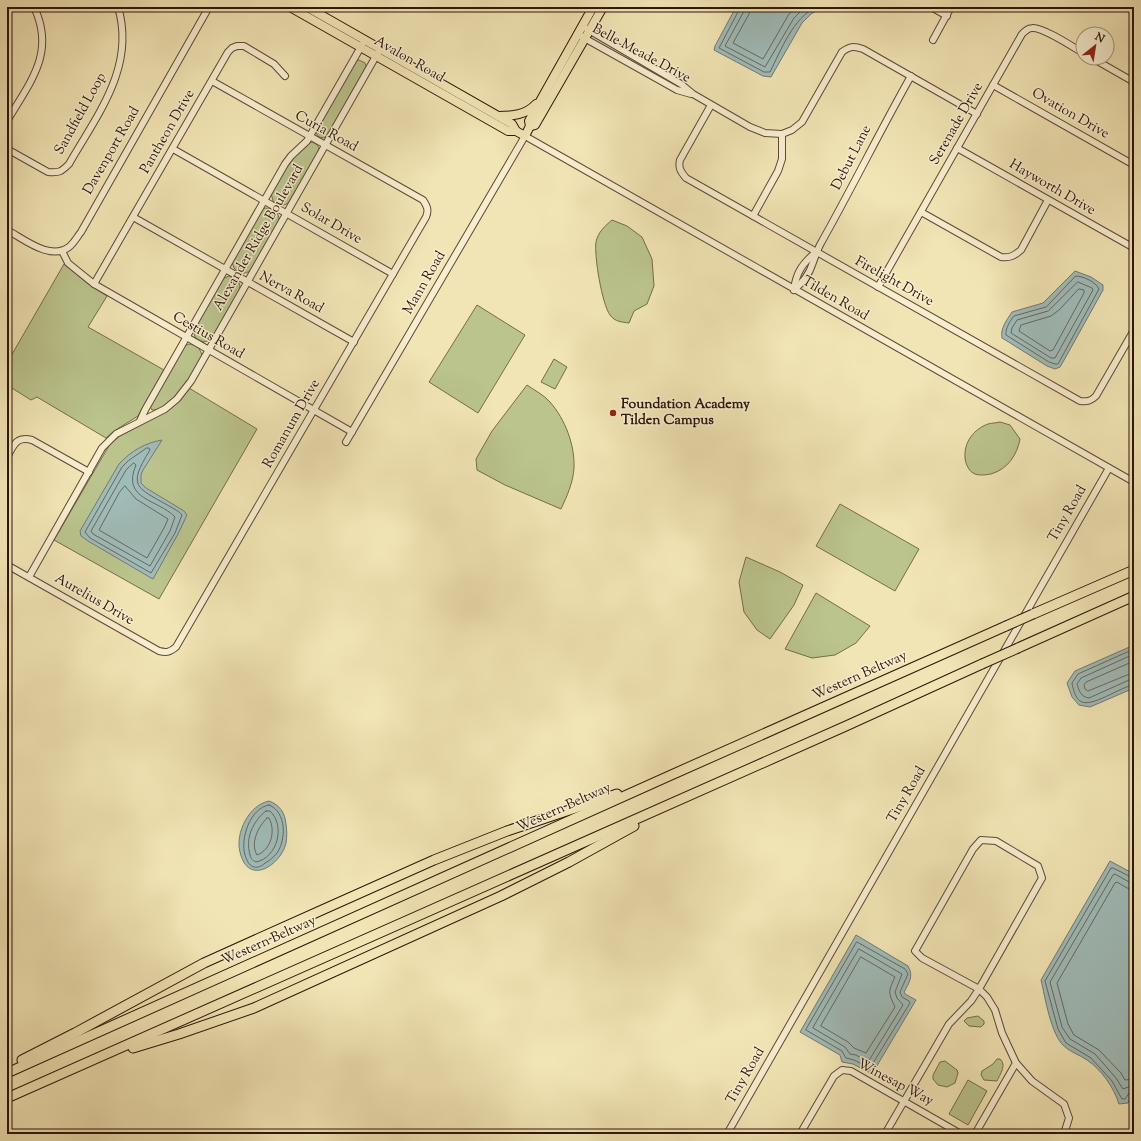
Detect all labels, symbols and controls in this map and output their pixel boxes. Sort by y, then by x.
street label: Belle Meade Drive [588,20,694,88]
north arrow [1075,26,1115,66]
text: N [1091,29,1107,47]
street label: Avalon Road [370,32,448,88]
street label: Sandfield Loop [50,69,112,159]
street label: Serenade Drive [925,79,989,169]
street label: Ovation Drive [1027,84,1113,144]
street label: Pantheon Drive [136,86,200,178]
street label: Davenport Road [79,103,145,199]
street label: Curia Road [291,106,361,158]
street label: Debut Lane [827,122,877,194]
street label: Hayworth Drive [1005,155,1099,221]
street label: Alexander Ridge Boulevard [209,161,309,315]
street label: Solar Drive [297,198,365,250]
street label: Mann Road [399,247,451,318]
street label: Firelight Drive [851,252,937,312]
street label: Nerva Road [255,267,327,319]
street label: Tilden Road [798,272,872,326]
street label: Cestius Road [169,307,248,365]
street label: Romanum Drive [258,376,326,472]
place label: Foundation Academy Tilden Campus [621,395,750,431]
marker: Foundation Academy Tilden Campus [608,408,618,418]
street label: Tiny Road [1044,482,1092,546]
street label: Aurelius Drive [51,569,137,631]
street label: Western Beltway [810,646,910,706]
street label: Tiny Road [883,763,931,827]
street label: Western Beltway [514,778,614,838]
street label: Western Beltway [219,911,319,971]
street label: Tiny Road [722,1044,770,1108]
street label: Winesap Way [853,1054,937,1112]

